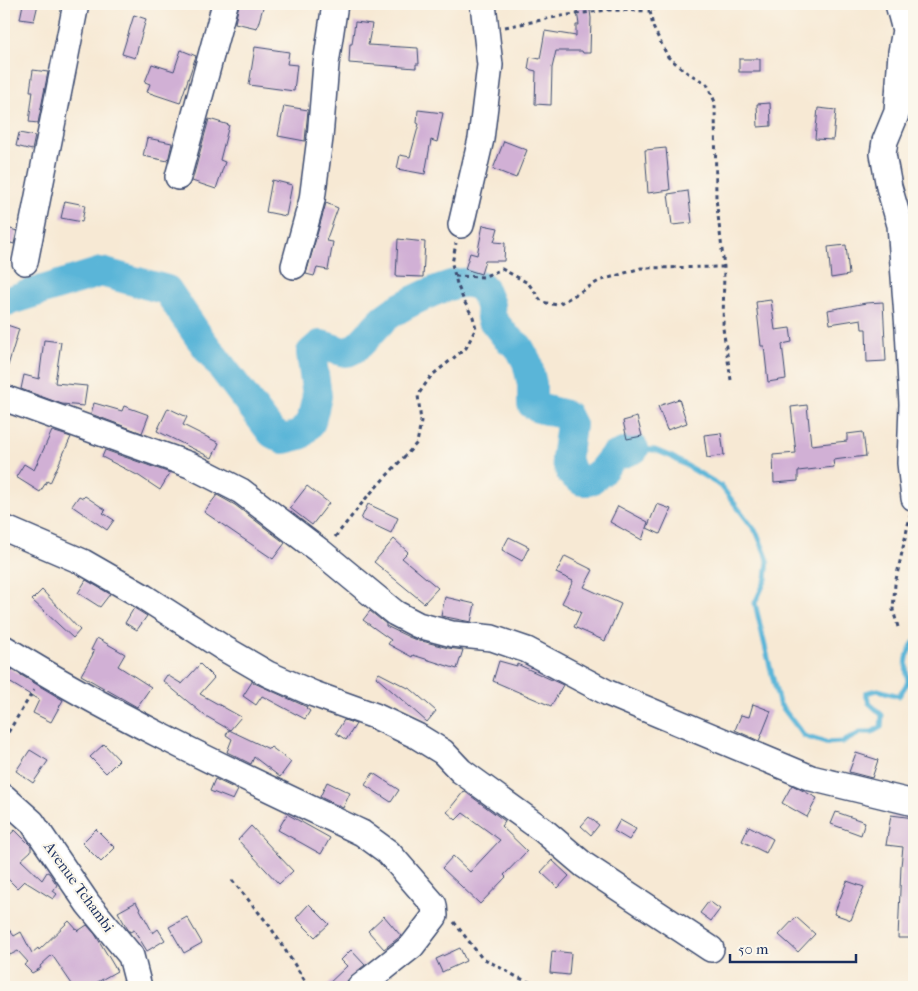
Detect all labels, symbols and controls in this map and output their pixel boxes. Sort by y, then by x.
street label: Avenue Tchambi [40,838,118,936]
scale bar [730,931,857,963]
text: 50 m [738,940,769,958]

